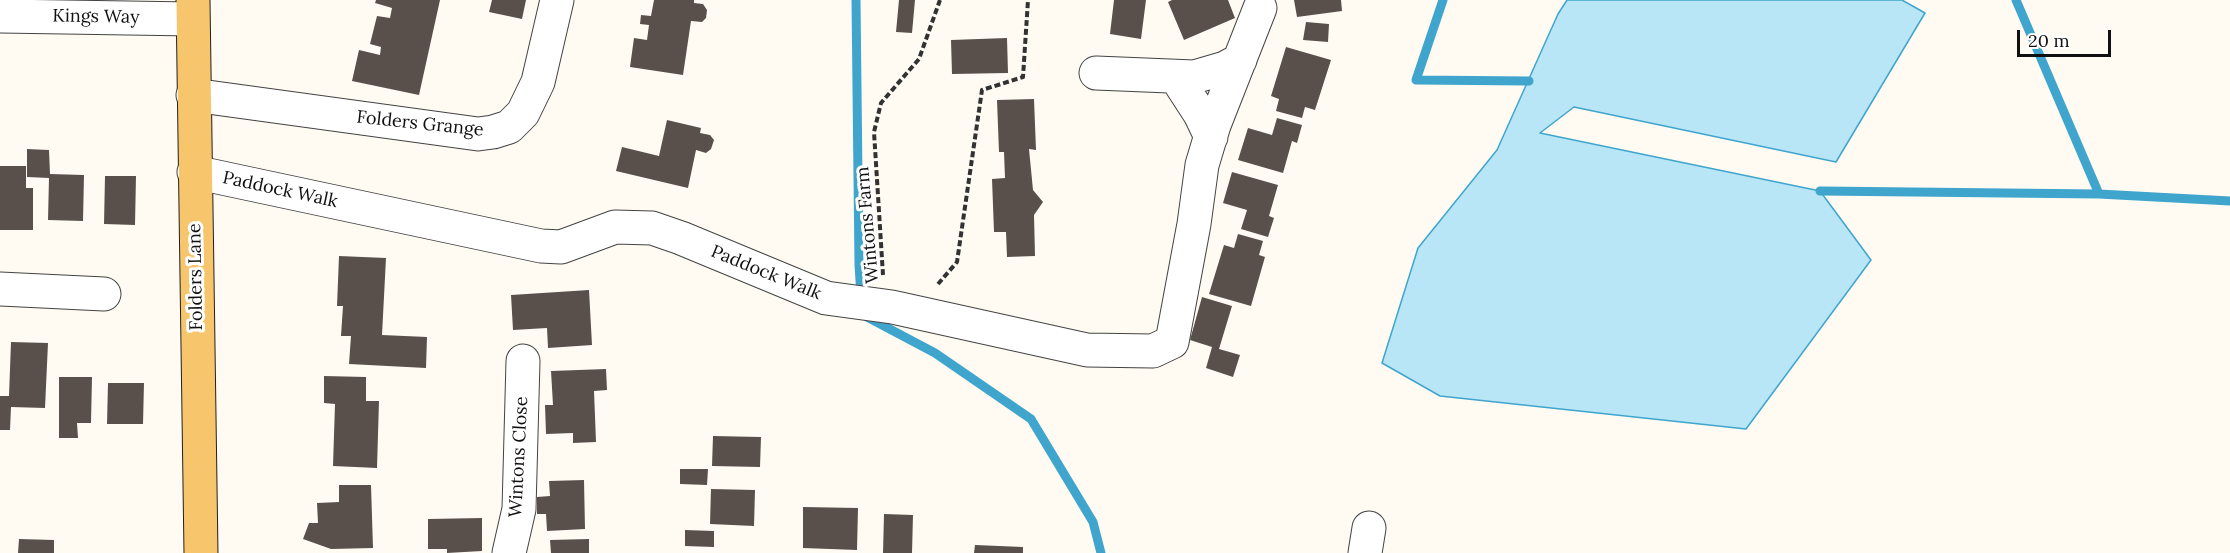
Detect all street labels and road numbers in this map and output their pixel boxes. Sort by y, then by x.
street label: Kings Way [52,5,140,29]
street label: Folders Grange [355,107,485,141]
street label: Wintons Farm [852,166,884,284]
street label: Paddock Walk [220,167,340,213]
street label: Folders Lane [184,223,208,331]
street label: Paddock Walk [708,241,824,305]
street label: Wintons Close [505,396,533,518]

